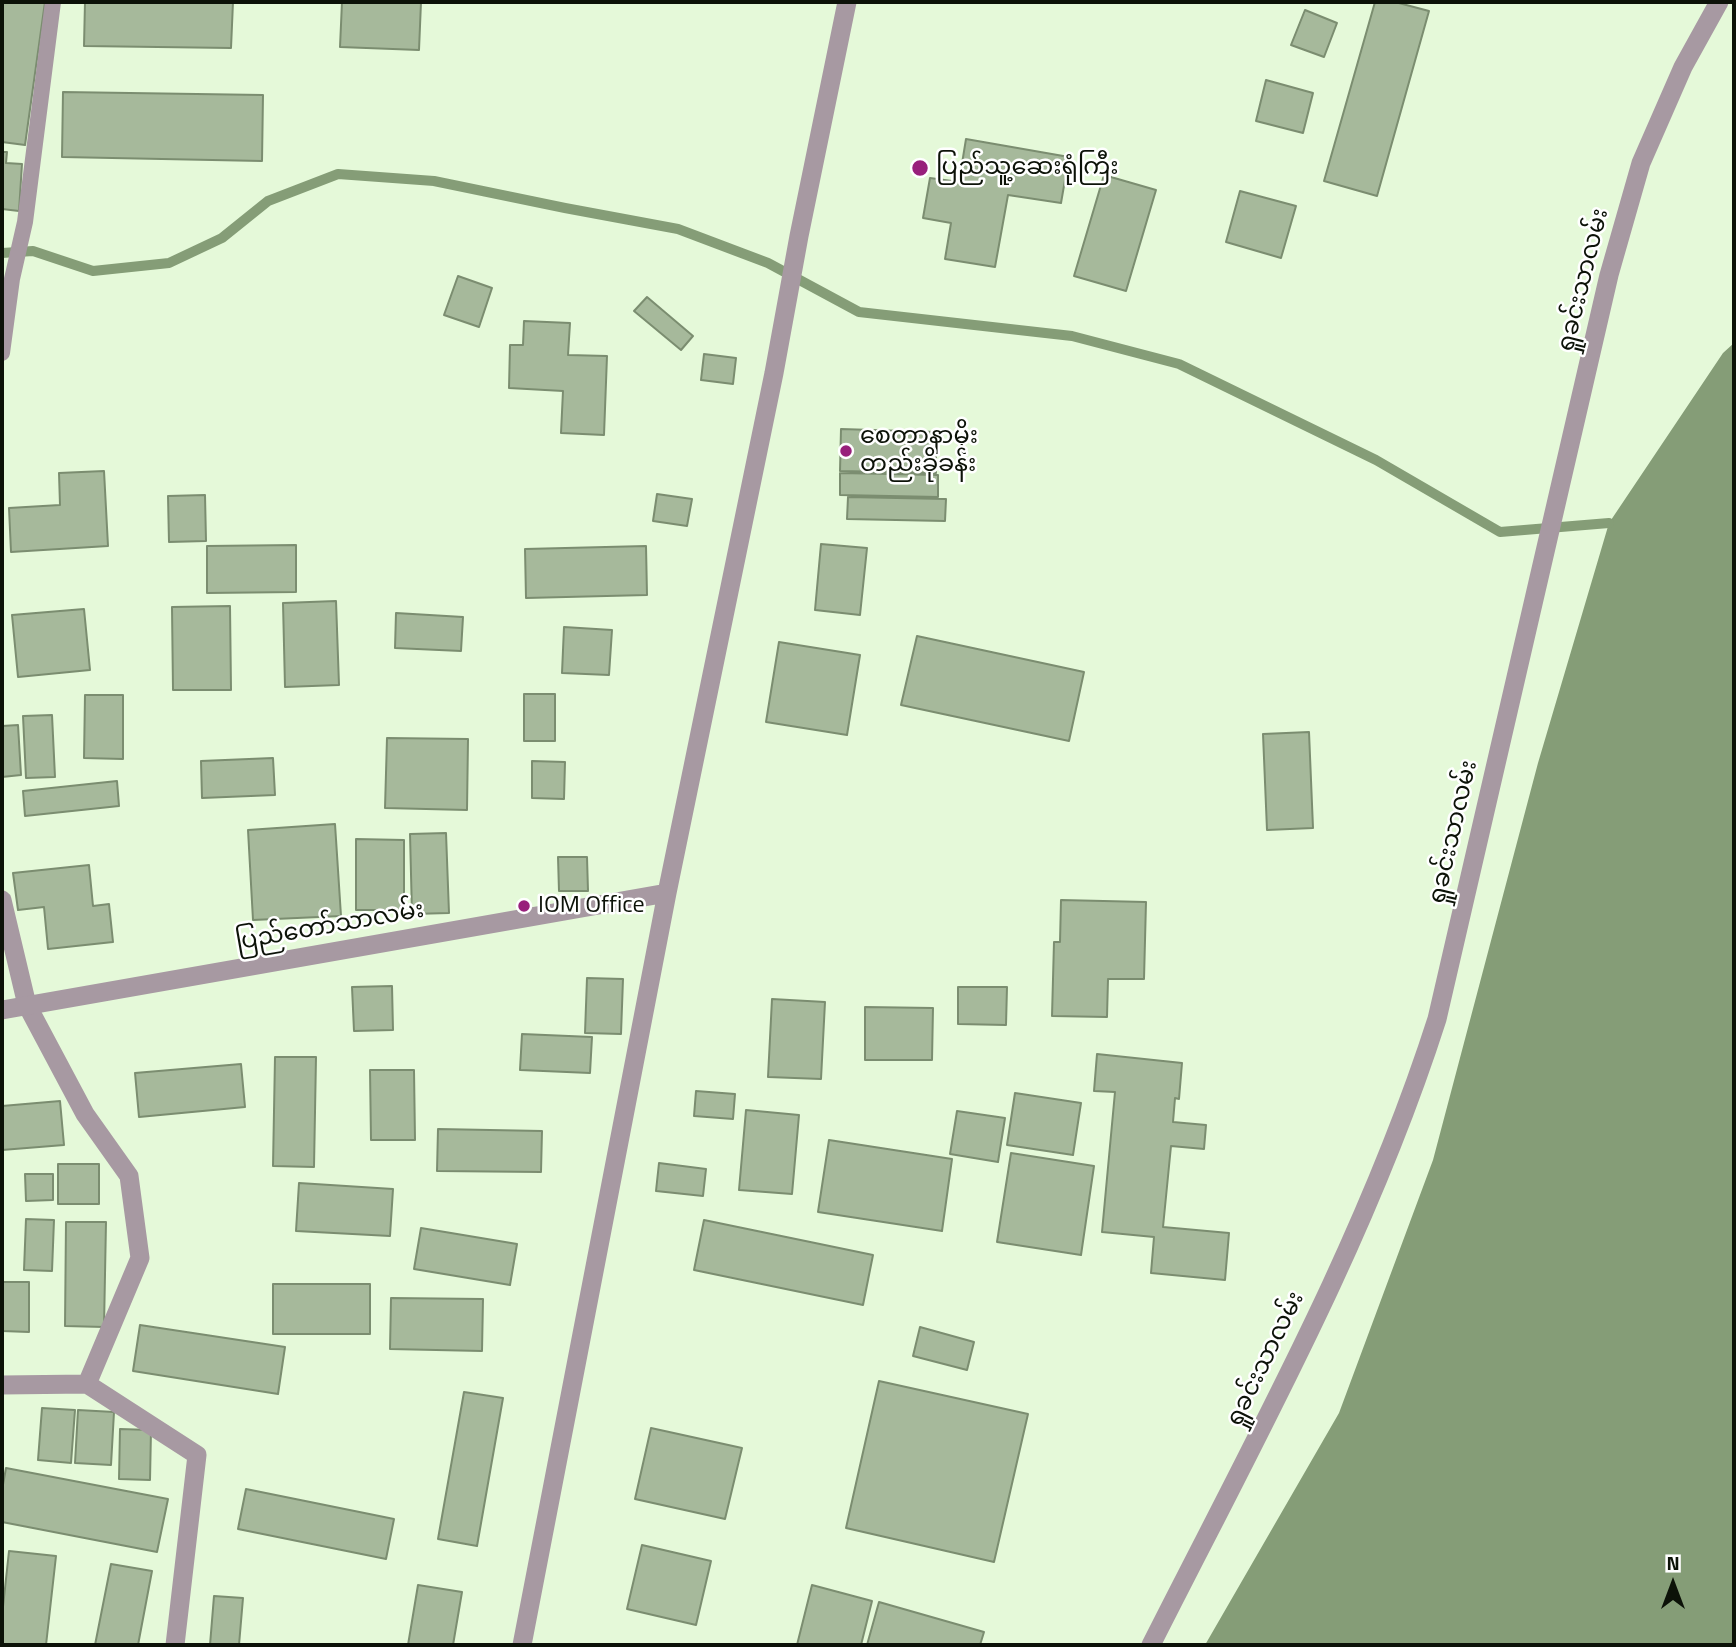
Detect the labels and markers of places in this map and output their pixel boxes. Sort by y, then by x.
place label: ပြည်သူ့ဆေးရုံကြီး [936,154,1119,182]
marker: ပြည်သူ့ဆေးရုံကြီး [910,158,930,178]
place label: စေတာနာမိုး တည်းခိုခန်း [860,423,978,479]
marker: စေတာနာမိုး တည်းခိုခန်း [838,443,854,459]
place label: IOM Office [538,892,645,920]
marker: IOM Office [516,898,532,914]

